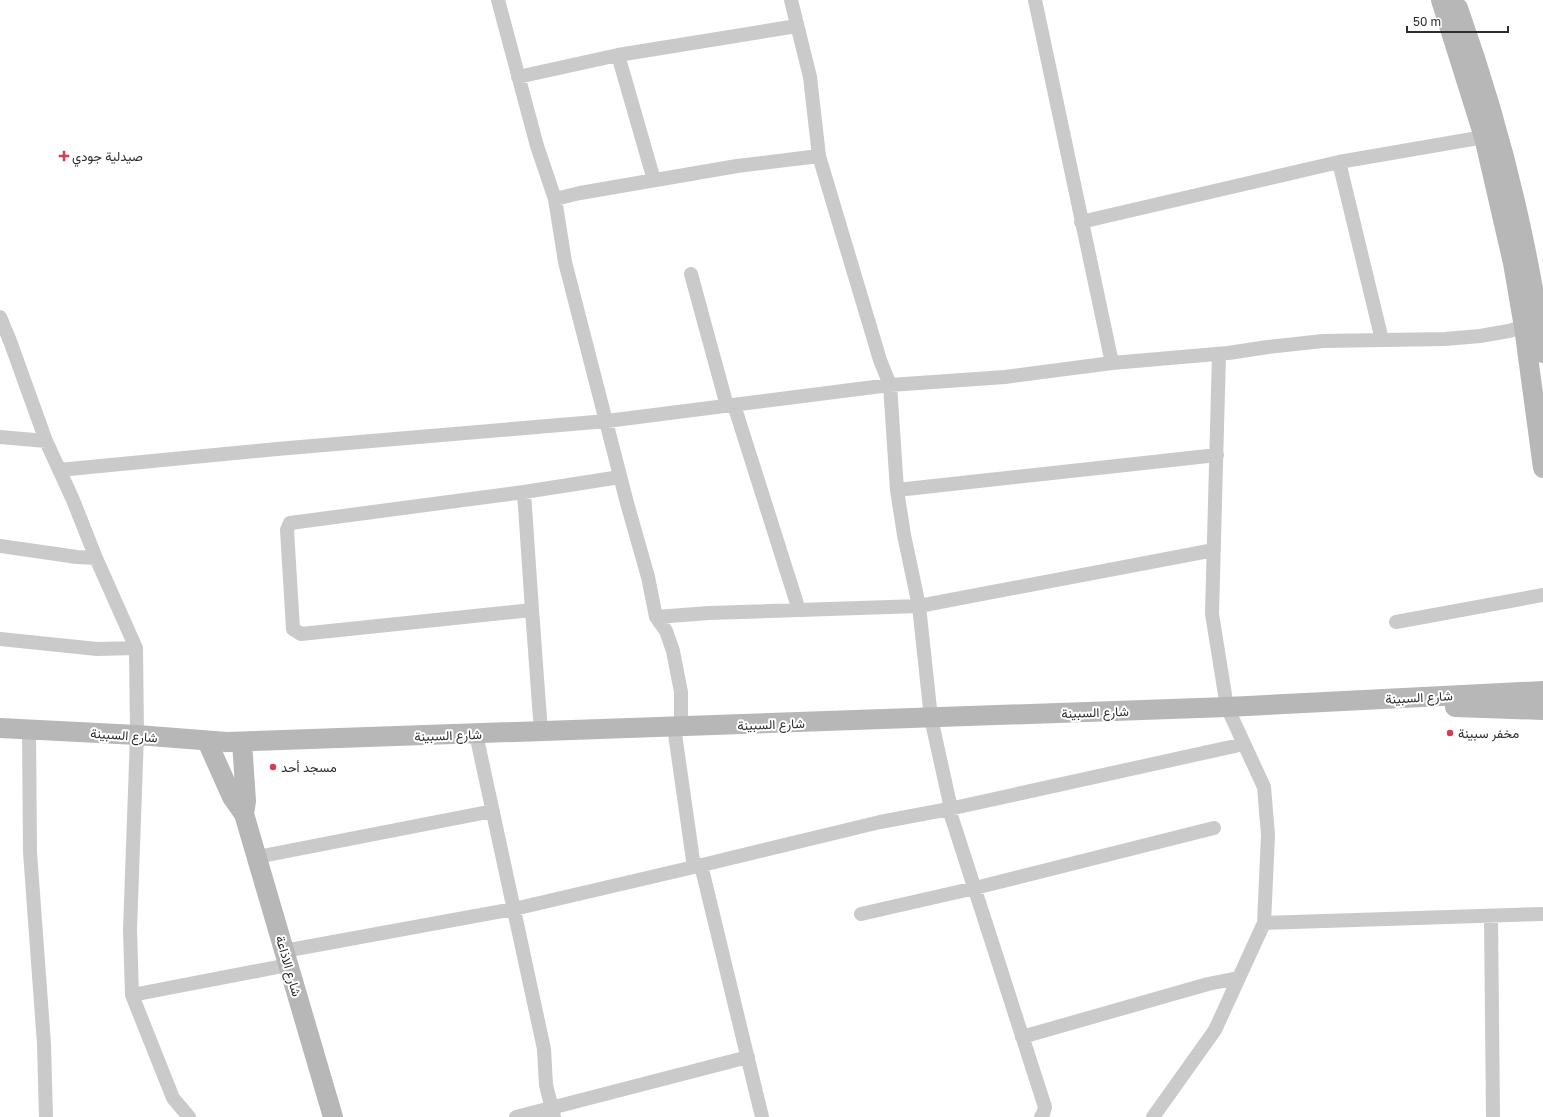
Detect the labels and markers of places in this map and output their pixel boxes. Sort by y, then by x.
place label: صيدلية جودي [72,148,143,167]
marker: صيدلية جودي [59,151,69,161]
place label: مخفر سبينة [1458,725,1519,742]
marker: مخفر سبينة [1445,728,1455,738]
place label: مسجد أحد [281,759,337,775]
marker: مسجد أحد [268,762,278,772]

